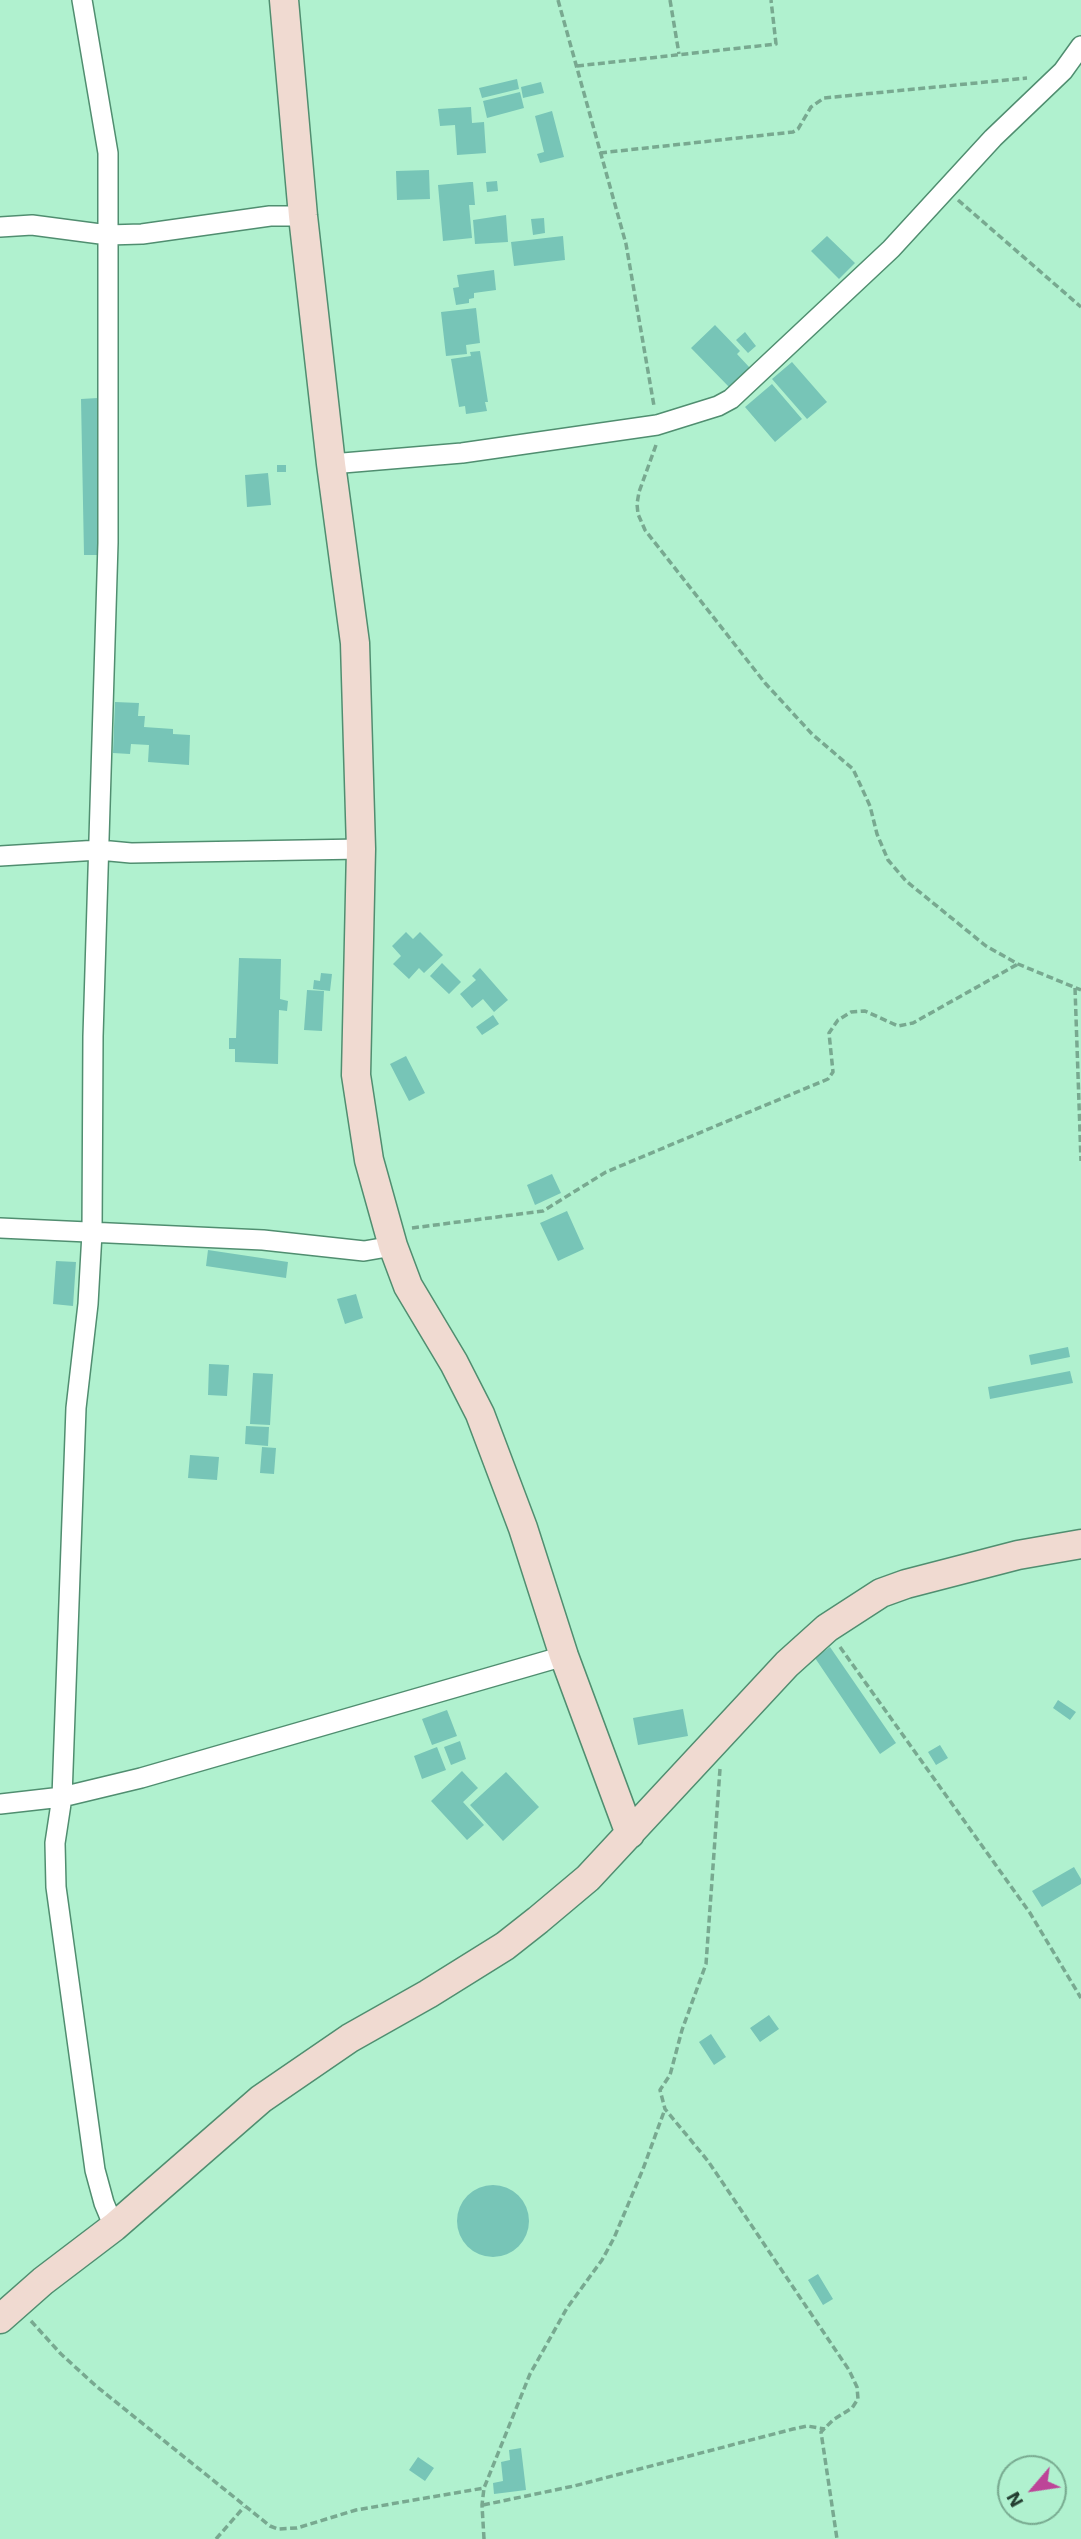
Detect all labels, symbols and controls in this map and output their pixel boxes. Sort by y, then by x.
north arrow [997,2455,1067,2525]
text: N [1001,2488,1028,2511]

